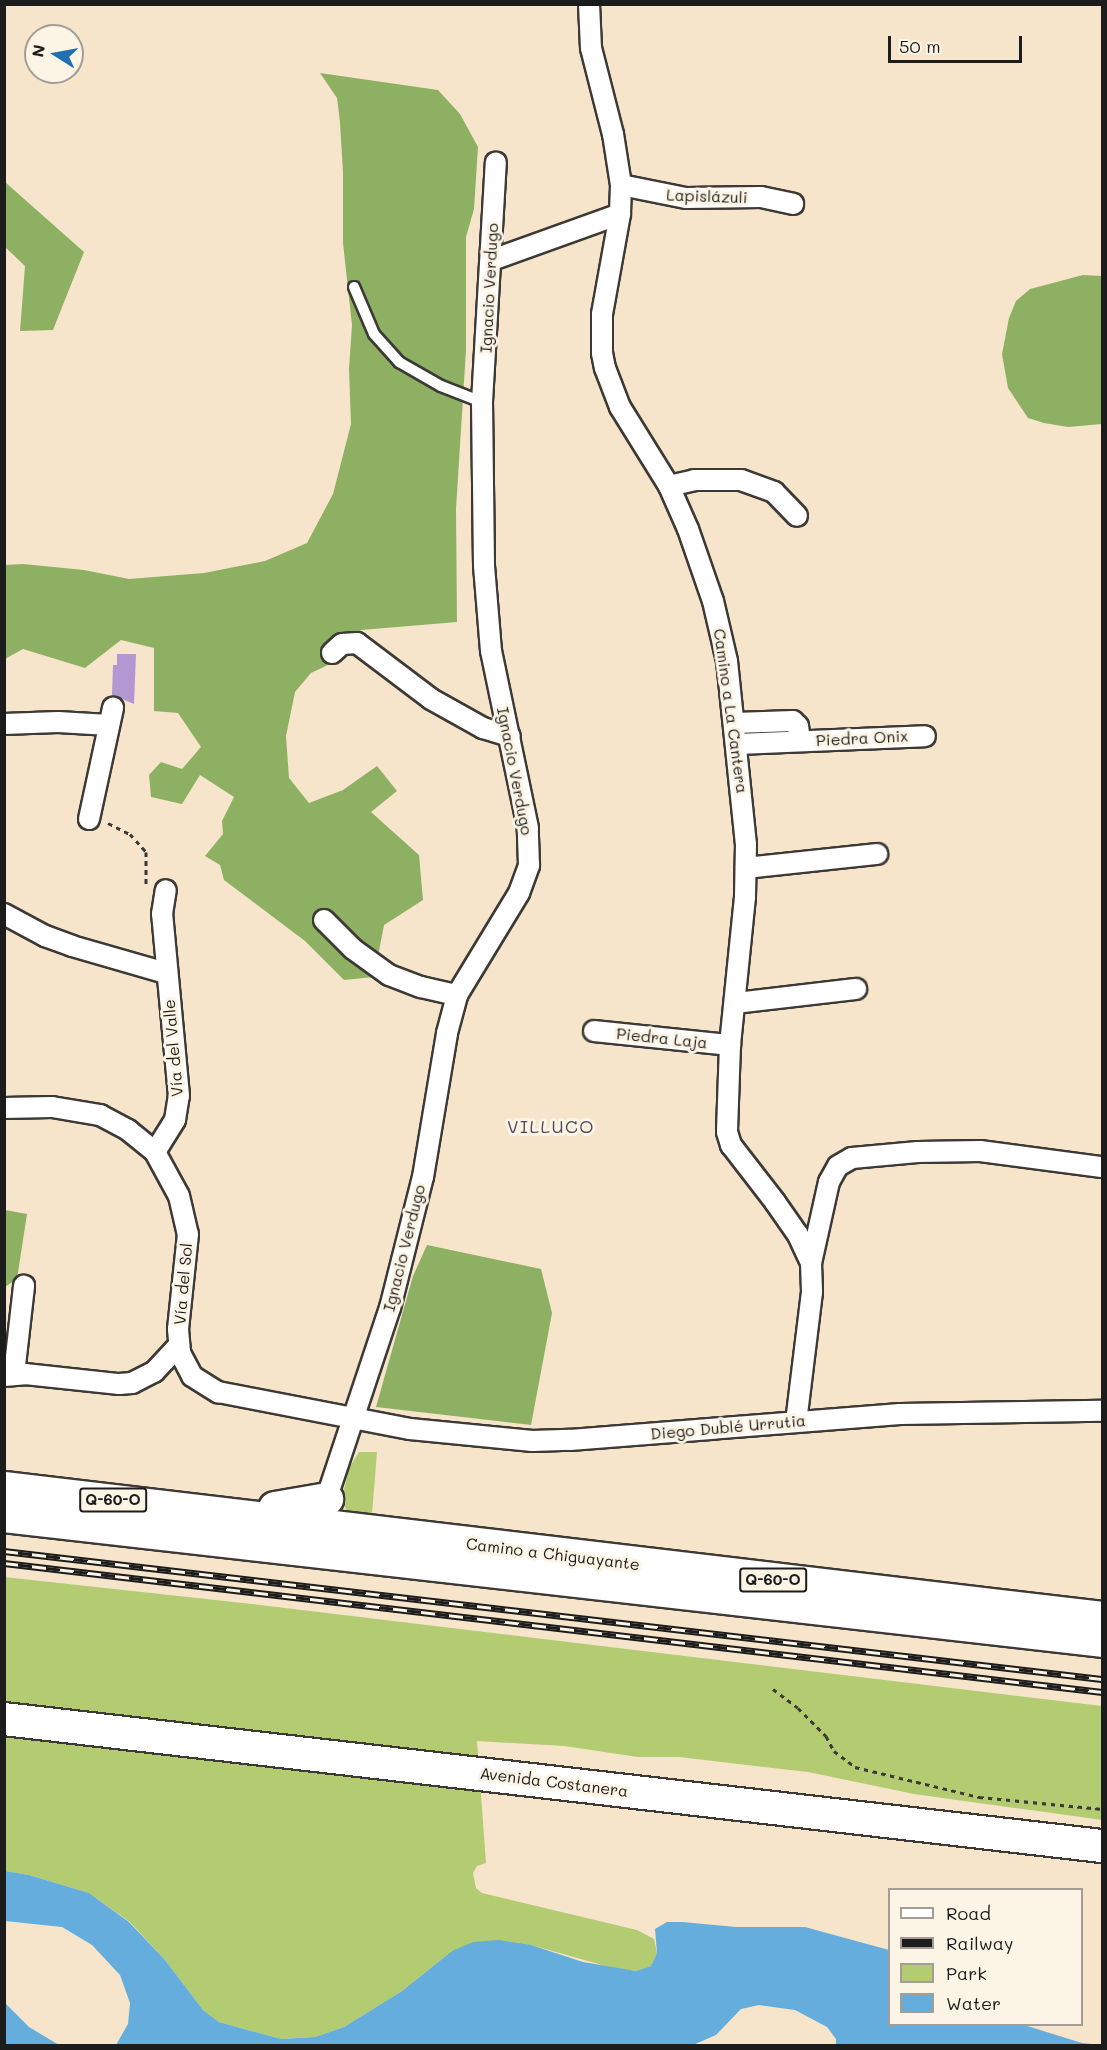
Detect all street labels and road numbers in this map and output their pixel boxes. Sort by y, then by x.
street label: Lapislázuli [666,185,748,207]
street label: Ignacio Verdugo [476,223,502,353]
street label: Camino a La Cantera [710,627,752,795]
street label: Ignacio Verdugo [493,705,537,837]
street label: Piedra Onix [815,726,909,750]
street label: Vía del Valle [159,998,187,1098]
street label: Piedra Laja [615,1024,709,1052]
street label: Ignacio Verdugo [379,1183,429,1313]
street label: Vía del Sol [170,1242,196,1326]
street label: Diego Dublé Urrutia [649,1411,807,1443]
road number: Q-60-O [78,1488,148,1512]
street label: Camino a Chiguayante [465,1534,641,1574]
road number: Q-60-O [738,1568,808,1592]
street label: Avenida Costanera [479,1763,629,1801]

